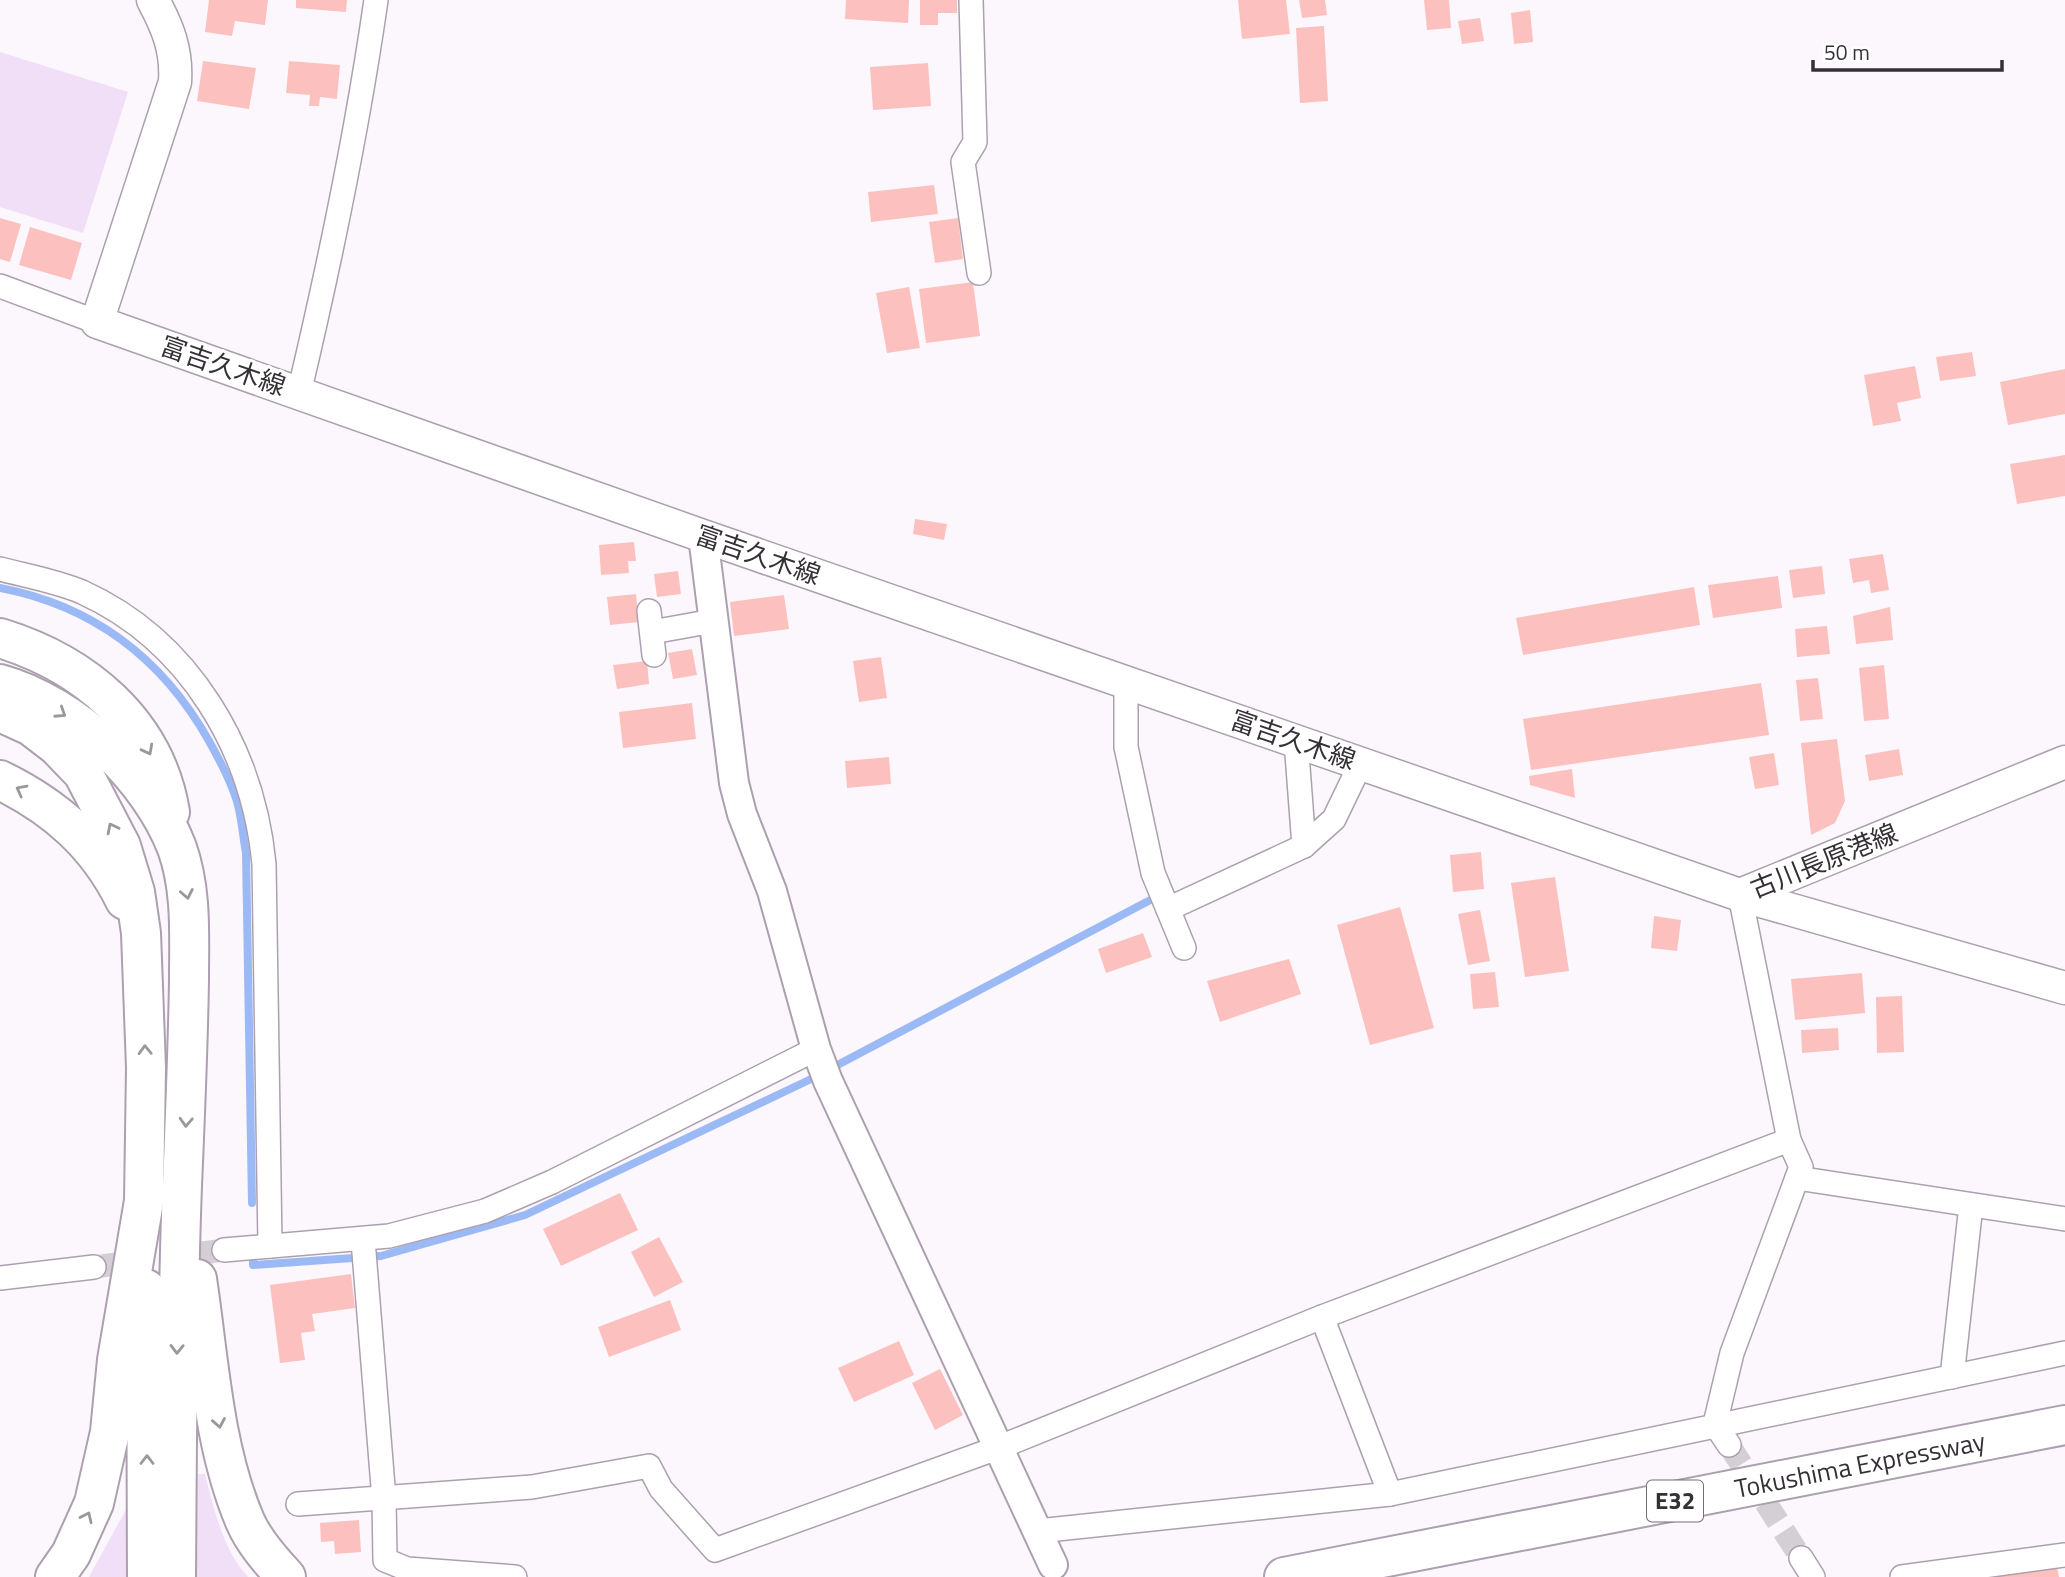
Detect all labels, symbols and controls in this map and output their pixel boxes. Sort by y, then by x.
scale bar [1813,28,2002,72]
text: 50 m [1824,36,1870,68]
street label: 富吉久木線 [155,326,291,405]
street label: 富吉久木線 [690,515,826,594]
street label: 富吉久木線 [1225,700,1361,779]
one-way arrow [54,704,67,717]
one-way arrow [140,742,154,755]
one-way arrow [16,785,28,799]
street label: 古川長原港線 [1744,813,1903,908]
one-way arrow [106,823,120,835]
one-way arrow [178,888,193,900]
one-way arrow [138,1045,153,1056]
one-way arrow [178,1116,193,1127]
one-way arrow [170,1344,185,1355]
one-way arrow [211,1418,226,1429]
street label: Tokushima Expressway [1731,1421,1989,1508]
one-way arrow [139,1454,155,1465]
road number: E32 [1647,1480,1703,1521]
one-way arrow [79,1512,93,1524]

